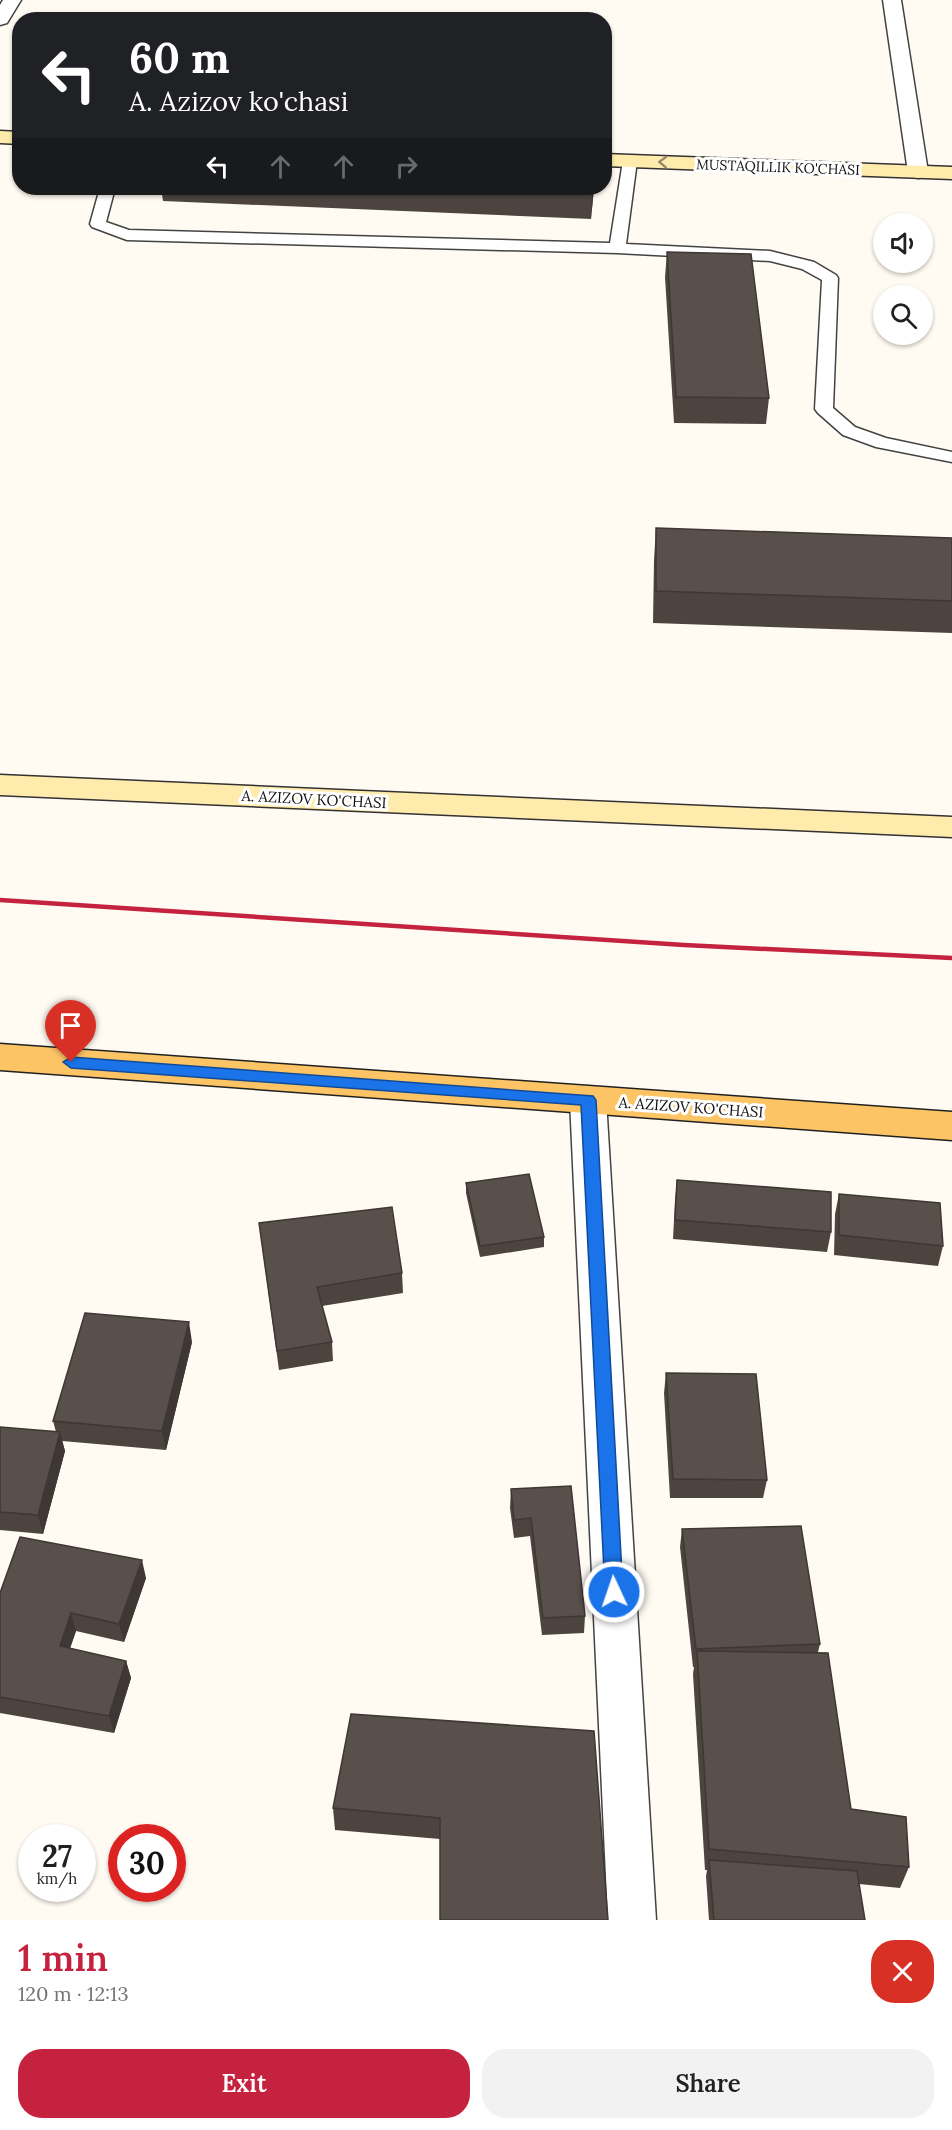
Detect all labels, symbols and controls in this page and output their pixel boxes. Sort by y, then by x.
text: 60 m [129,31,230,85]
icon: left [30,36,108,114]
text: A. Azizov ko'chasi [129,84,348,118]
icon: left [201,150,234,183]
icon: ahead [264,150,297,183]
icon: ahead [327,150,360,183]
icon: right [390,150,423,183]
street label: MUSTAQILLIK KO'CHASI [696,155,860,179]
one-way arrow [658,156,667,169]
map controls [873,213,933,345]
button: sound [873,213,933,273]
button: search [873,285,933,345]
street label: A. AZIZOV KO'CHASI [240,786,387,812]
pin [45,1000,96,1062]
icon: arrive [54,1009,87,1042]
street label: A. AZIZOV KO'CHASI [617,1092,764,1122]
position arrow [582,1560,646,1624]
speed limit sign: 30 [108,1824,186,1902]
text: 27 [42,1837,72,1875]
text: km/h [37,1869,77,1888]
text: 1 min [18,1935,108,1981]
button: close [871,1940,934,2003]
text: 120 m · 12:13 [18,1981,129,2006]
button: Exit [18,2049,470,2118]
button: Share [482,2049,934,2118]

